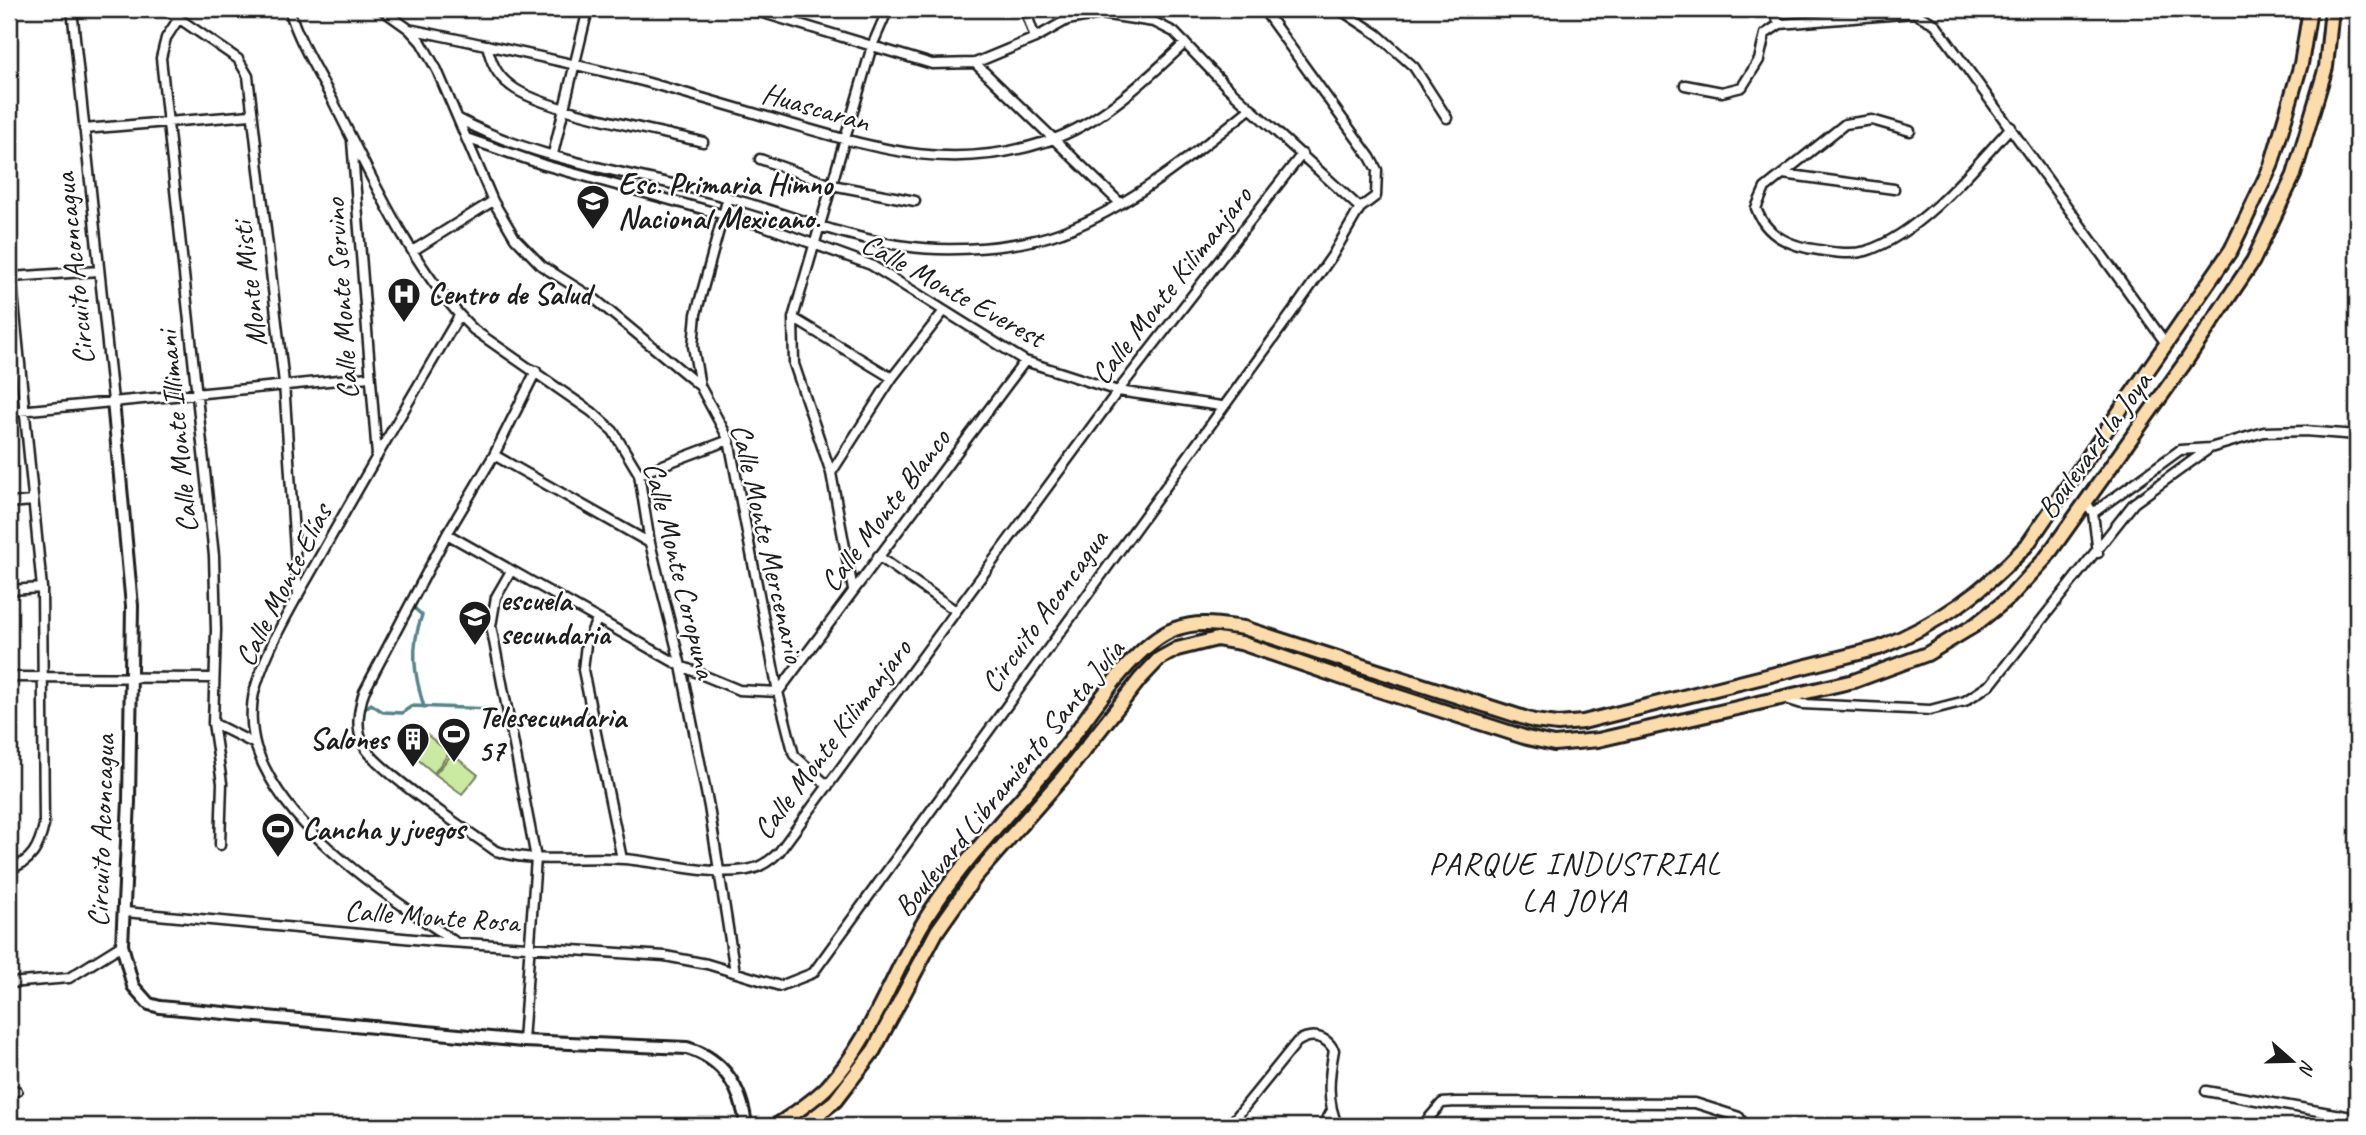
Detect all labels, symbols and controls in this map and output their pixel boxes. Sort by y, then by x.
street label: Huascaran [758,74,876,141]
place label: Esc. Primaria Himno Nacional Mexicano. [618,165,834,237]
street label: Circuito Aconcagua [45,169,103,367]
street label: Calle Monte Kilimanjaro [1082,177,1261,392]
school or university icon: Esc. Primaria Himno Nacional Mexicano. [574,182,612,231]
street label: Calle Monte Servino [315,196,367,401]
street label: Monte Misti [222,216,276,349]
street label: Calle Monte Everest [855,224,1054,357]
hospital icon: Centro de Salud [385,275,423,324]
place label: Centro de Salud [428,275,596,313]
street label: Calle Monte Illimani [147,326,207,535]
street label: Boulevard la Joya [2028,363,2161,526]
street label: Calle Monte Mercenario [722,420,814,667]
street label: Calle Monte Blanco [811,420,959,599]
street label: Calle Monte Coropuna [635,458,726,684]
street label: Calle Monte Elías [226,495,341,672]
street label: Circuito Aconcagua [972,520,1117,700]
place label: escuela secundaria [500,581,612,653]
school or university icon: escuela secundaria [456,598,494,647]
street label: Calle Monte Kilimanjaro [744,630,921,847]
street label: Boulevard Libramiento Santa Julia [885,630,1134,924]
place label: Telesecundaria 57 [478,698,629,770]
sports icon: Telesecundaria 57 [435,715,473,764]
place label: Salones [310,720,391,758]
building icon: Salones [394,720,432,769]
street label: Circuito Aconcagua [79,732,123,928]
sports icon: Cancha y juegos [259,810,297,859]
place label: Cancha y juegos [302,810,468,848]
district label: PARQUE INDUSTRIAL LA JOYA [1428,843,1722,921]
street label: Calle Monte Rosa [343,891,523,941]
north arrow [2258,1026,2328,1096]
text: N [2293,1057,2320,1079]

